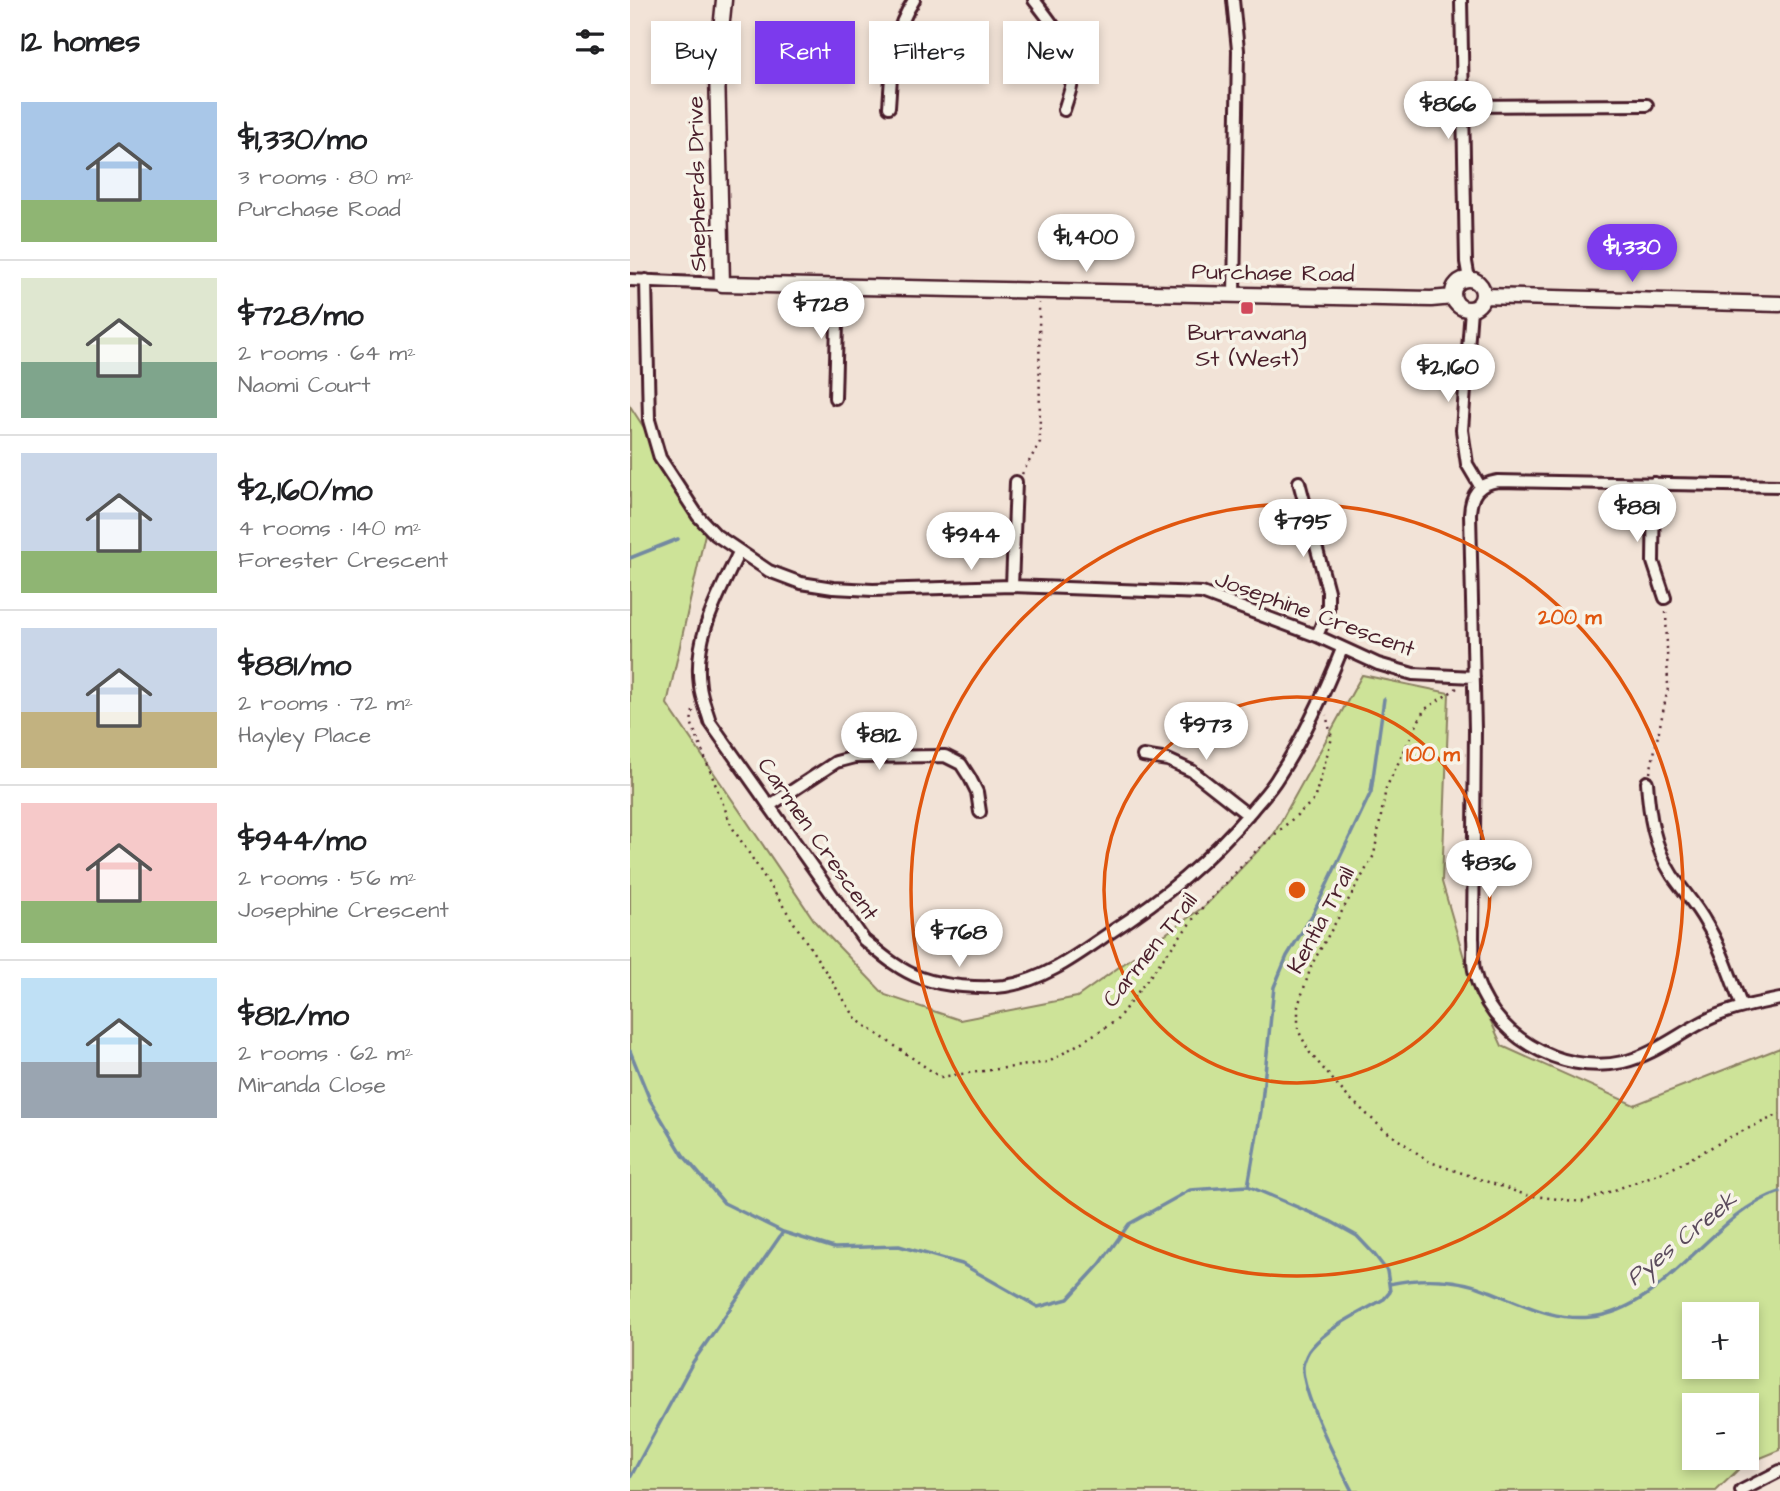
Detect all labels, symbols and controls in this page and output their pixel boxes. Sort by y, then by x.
text: 12 homes [21,21,140,63]
chip: Buy [651,21,741,84]
chip: Rent [755,21,855,84]
chip: Filters [869,21,989,84]
chip: New [1003,21,1099,84]
icon: filters [571,23,609,61]
pin: $866 [1407,82,1489,141]
text: $866 [1420,88,1476,120]
street label: Shepherds Drive [679,96,715,272]
text: $1,330/mo [238,119,367,161]
icon: home [77,130,161,214]
text: 3 rooms · 80 m² [238,161,414,193]
text: Purchase Road [238,193,401,225]
pin: $1,400 [1029,215,1143,274]
text: $1,400 [1054,221,1118,253]
pin: $1,330 [1575,224,1689,284]
text: $1,330 [1603,231,1661,263]
street label: Purchase Road [1191,256,1355,290]
pin: $728 [780,282,862,341]
text: $728 [793,288,849,320]
text: $728/mo [238,295,364,337]
marker: Burrawang St (West) [1239,300,1255,316]
icon: home [77,306,161,390]
place label: Burrawang St (West) [1188,317,1307,375]
text: 2 rooms · 64 m² [238,337,416,369]
pin: $2,160 [1391,344,1505,404]
text: $2,160 [1417,351,1479,383]
text: Naomi Court [238,369,371,401]
text: $2,160/mo [238,470,373,512]
icon: home [77,481,161,565]
pin: $881 [1596,484,1678,544]
text: $881 [1614,491,1660,523]
pin: $795 [1262,500,1344,559]
text: $795 [1275,506,1331,538]
text: 4 rooms · 140 m² [238,512,421,544]
pin: $944 [930,512,1012,572]
text: $944 [942,519,1000,551]
text: Forester Crescent [238,544,448,576]
street label: Josephine Crescent [1211,563,1420,665]
text: 200 m [1537,603,1602,632]
text: $881/mo [238,645,351,687]
icon: home [77,656,161,740]
text: 2 rooms · 72 m² [238,687,413,719]
pin: $973 [1165,702,1247,762]
text: $973 [1180,709,1232,741]
pin: $812 [838,712,920,772]
text: Hayley Place [238,719,371,751]
text: $812 [857,719,901,751]
text: 100 m [1406,740,1461,769]
street label: Carmen Crescent [750,751,887,928]
text: $944/mo [238,820,367,862]
icon: home [77,831,161,915]
pin: $836 [1448,841,1530,900]
text: $836 [1462,847,1516,879]
street label: Kentia Trail [1279,861,1363,979]
text: 2 rooms · 56 m² [238,862,416,894]
centre of rings [1285,878,1309,902]
street label: Carmen Trail [1095,886,1205,1014]
text: Josephine Crescent [238,894,449,926]
pin: $768 [918,909,1000,969]
text: $768 [931,916,987,948]
text: $812/mo [238,995,349,1037]
icon: home [77,1006,161,1090]
text: 2 rooms · 62 m² [238,1037,413,1069]
text: Miranda Close [238,1069,386,1101]
water label: Pyes Creek [1619,1183,1746,1294]
map controls [1682,1302,1759,1470]
button: + [1682,1302,1759,1379]
button: − [1682,1393,1759,1470]

